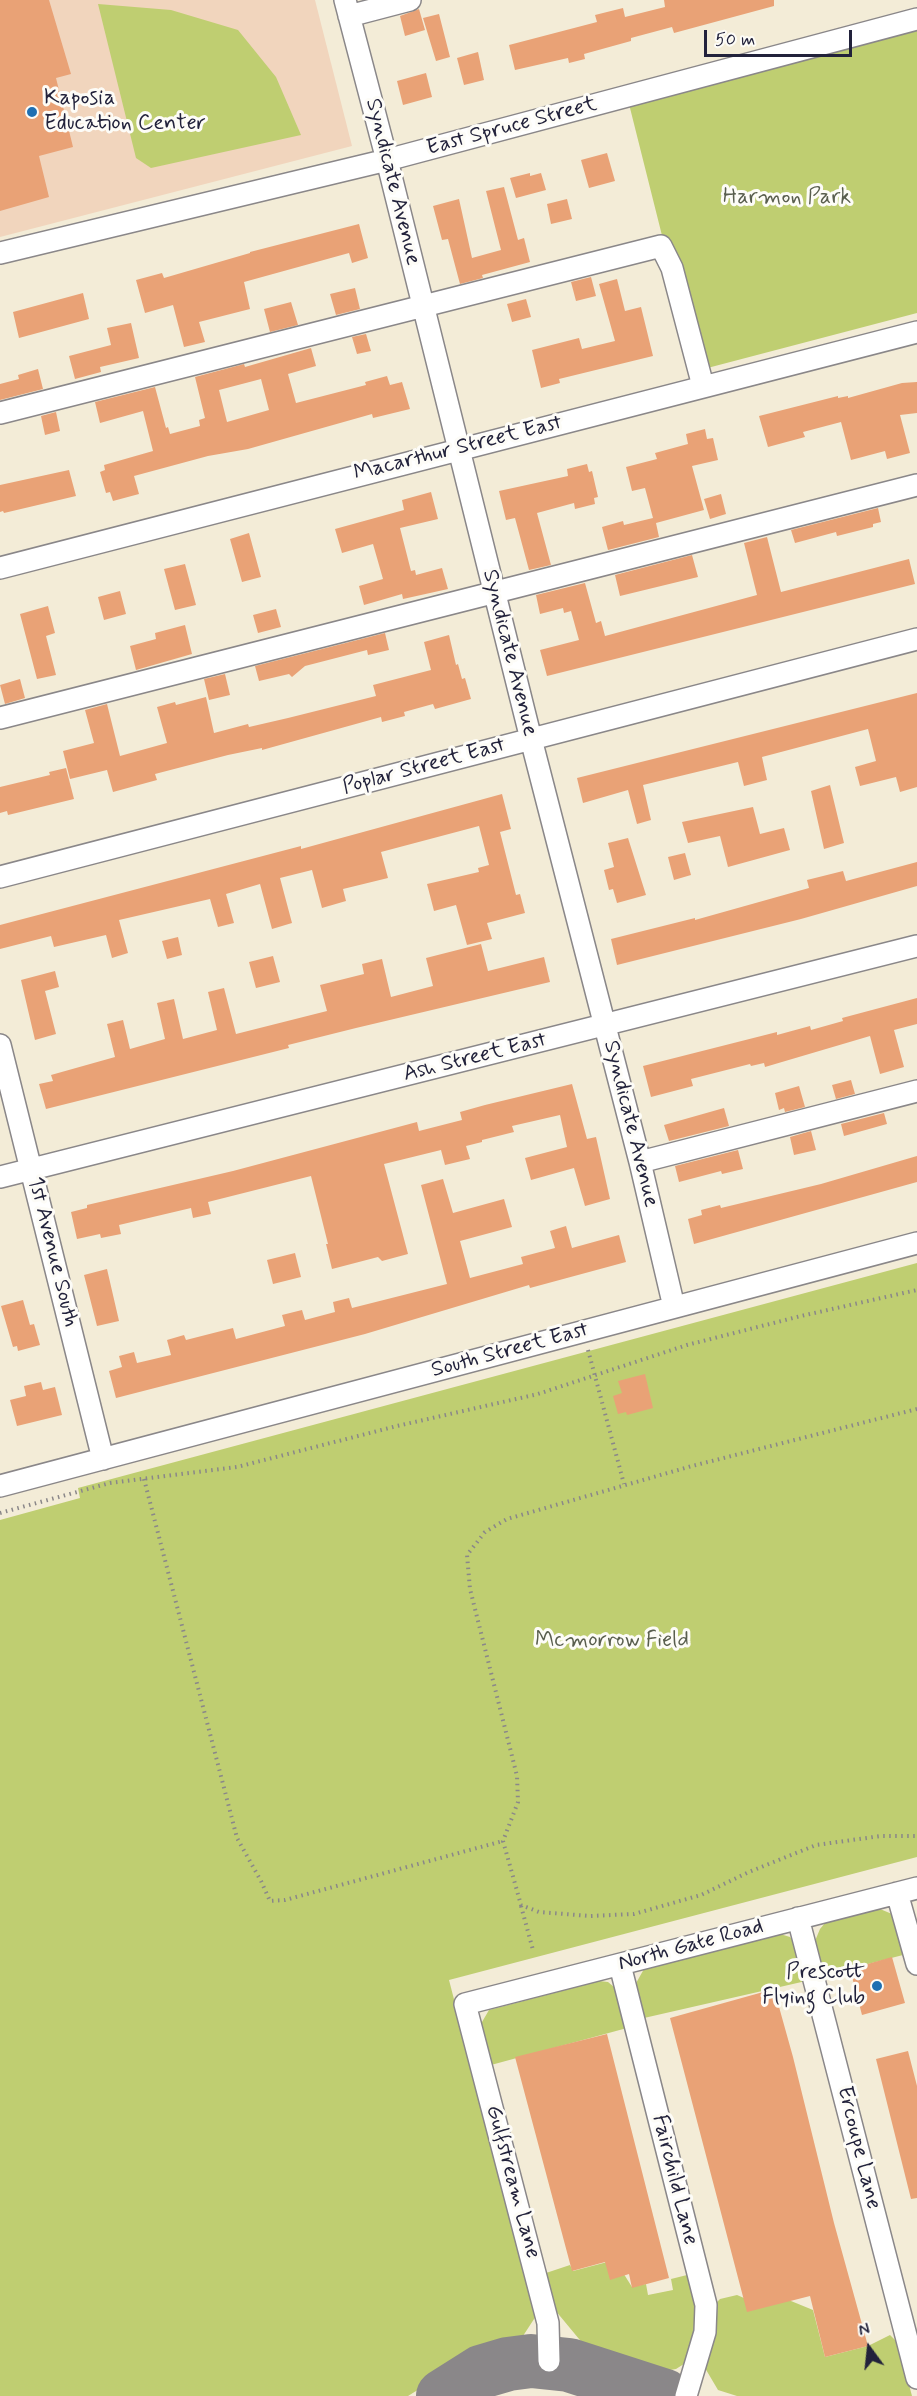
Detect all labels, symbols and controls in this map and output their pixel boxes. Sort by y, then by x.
scale bar [707,18,856,56]
text: 50 m [715,28,755,52]
place label: Kaposia Education Center [44,86,206,138]
street label: East Spruce Street [424,92,600,162]
street label: Syndicate Avenue [359,96,425,268]
marker: Kaposia Education Center [25,105,39,119]
park label: Harmon Park [723,185,851,211]
street label: Macarthur Street East [351,410,565,488]
street label: Syndicate Avenue [476,567,542,739]
street label: Poplar Street East [340,733,508,801]
street label: Ash Street East [401,1027,549,1089]
street label: Syndicate Avenue [597,1038,663,1210]
street label: 1st Avenue South [21,1174,83,1330]
street label: South Street East [429,1317,591,1385]
park label: Mcmorrow Field [535,1628,689,1654]
street label: North Gate Road [616,1914,766,1978]
place label: Prescott Flying Club [762,1960,865,2012]
marker: Prescott Flying Club [870,1979,884,1993]
street label: Ercoupe Lane [830,2084,886,2212]
street label: Gulfstream Lane [479,2102,545,2262]
street label: Fairchild Lane [645,2112,703,2248]
north arrow [839,2318,899,2378]
text: N [856,2319,872,2342]

